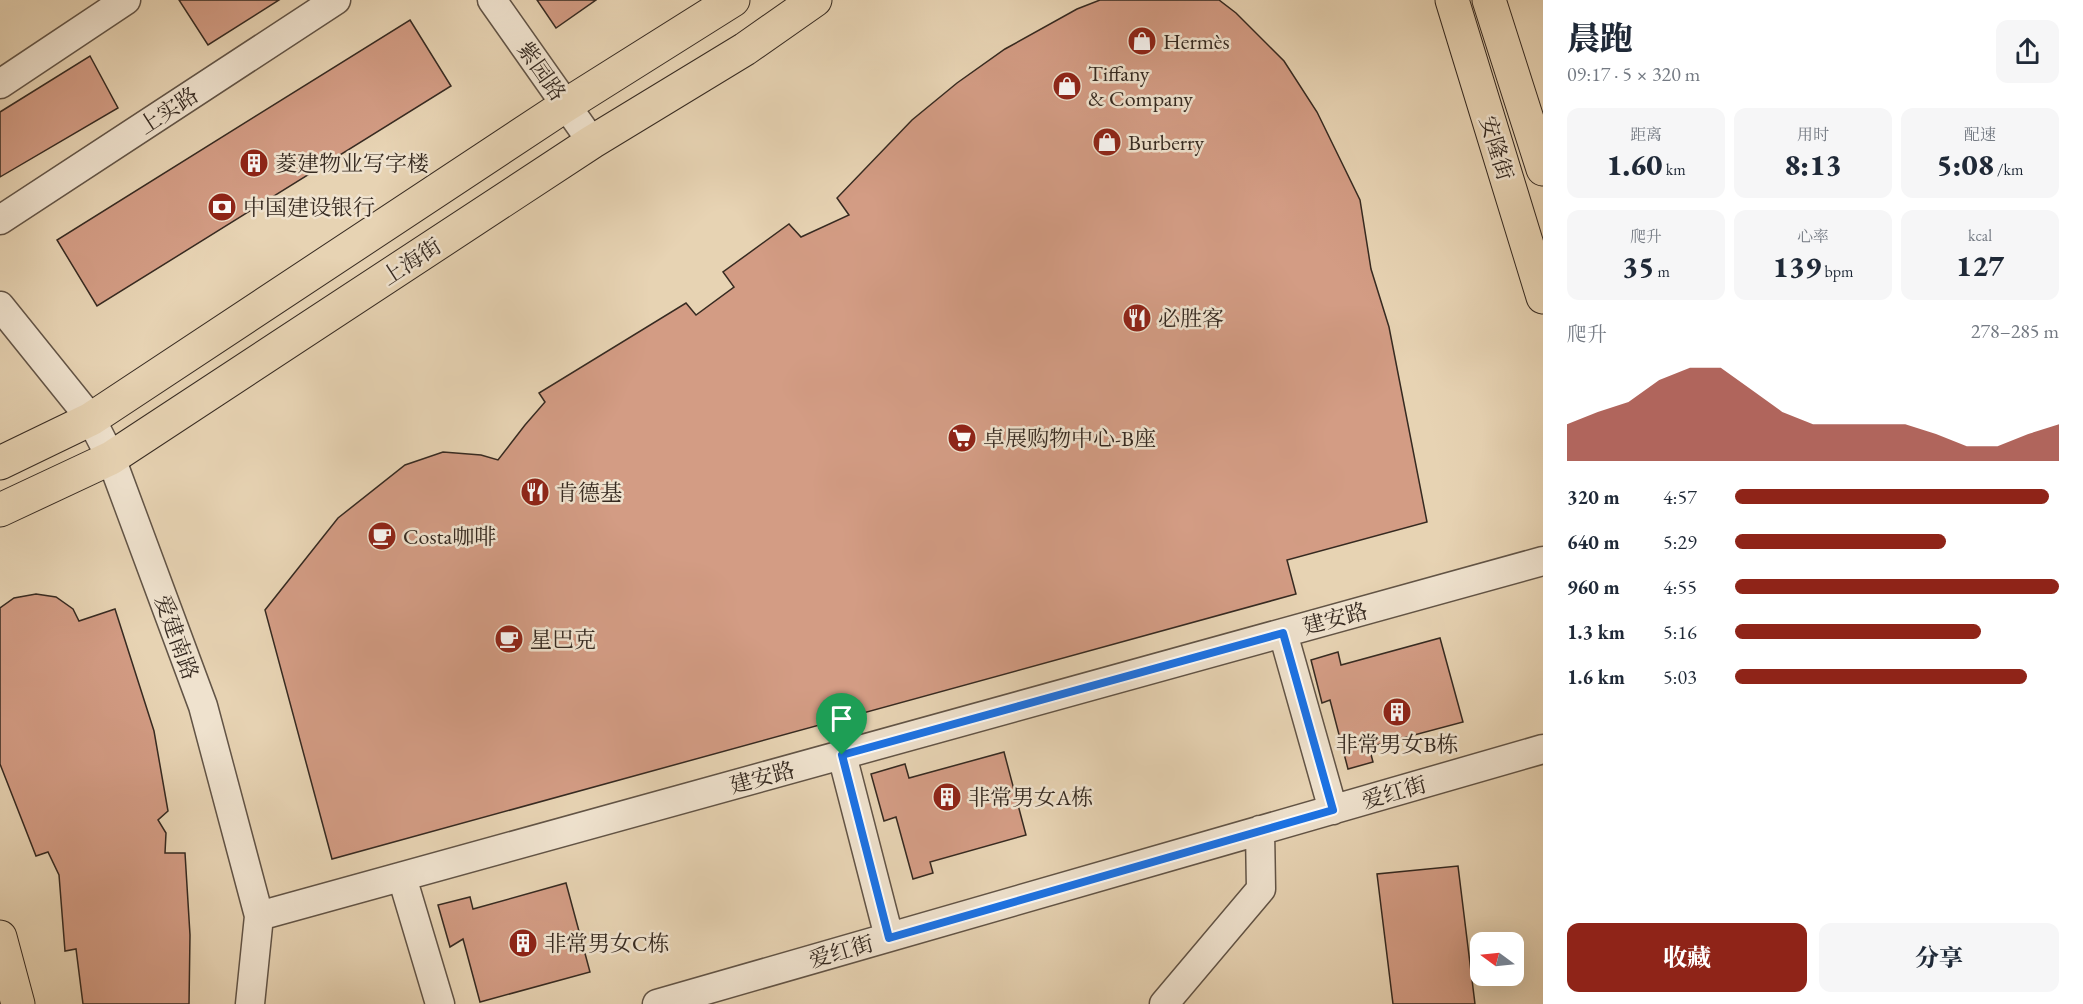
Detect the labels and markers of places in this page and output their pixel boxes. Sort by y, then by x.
shop icon: Hermès [1126,25,1158,57]
place label: Hermès [1163,27,1230,56]
place label: Tiffany & Company [1088,59,1193,113]
shop icon: Tiffany & Company [1051,70,1083,102]
shop icon: Burberry [1091,126,1123,158]
place label: Burberry [1128,128,1204,157]
building icon: 菱建物业写字楼 [238,147,270,179]
place label: 菱建物业写字楼 [275,149,429,178]
bank icon: 中国建设银行 [206,191,238,223]
place label: 中国建设银行 [243,193,375,222]
restaurant icon: 必胜客 [1121,302,1153,334]
place label: 必胜客 [1158,304,1224,333]
supermarket icon: 卓展购物中心-B座 [946,422,978,454]
place label: 卓展购物中心-B座 [983,424,1156,453]
restaurant icon: 肯德基 [519,476,551,508]
place label: 肯德基 [556,478,622,507]
cafe icon: Costa咖啡 [366,520,398,552]
place label: Costa咖啡 [403,522,496,551]
cafe icon: 星巴克 [493,623,525,655]
place label: 星巴克 [530,625,596,654]
pin [816,693,867,755]
building icon: 非常男女B栋 [1381,696,1413,728]
place label: 非常男女B栋 [1336,730,1458,759]
building icon: 非常男女A栋 [931,781,963,813]
place label: 非常男女A栋 [968,783,1093,812]
building icon: 非常男女C栋 [507,927,539,959]
place label: 非常男女C栋 [544,929,670,958]

